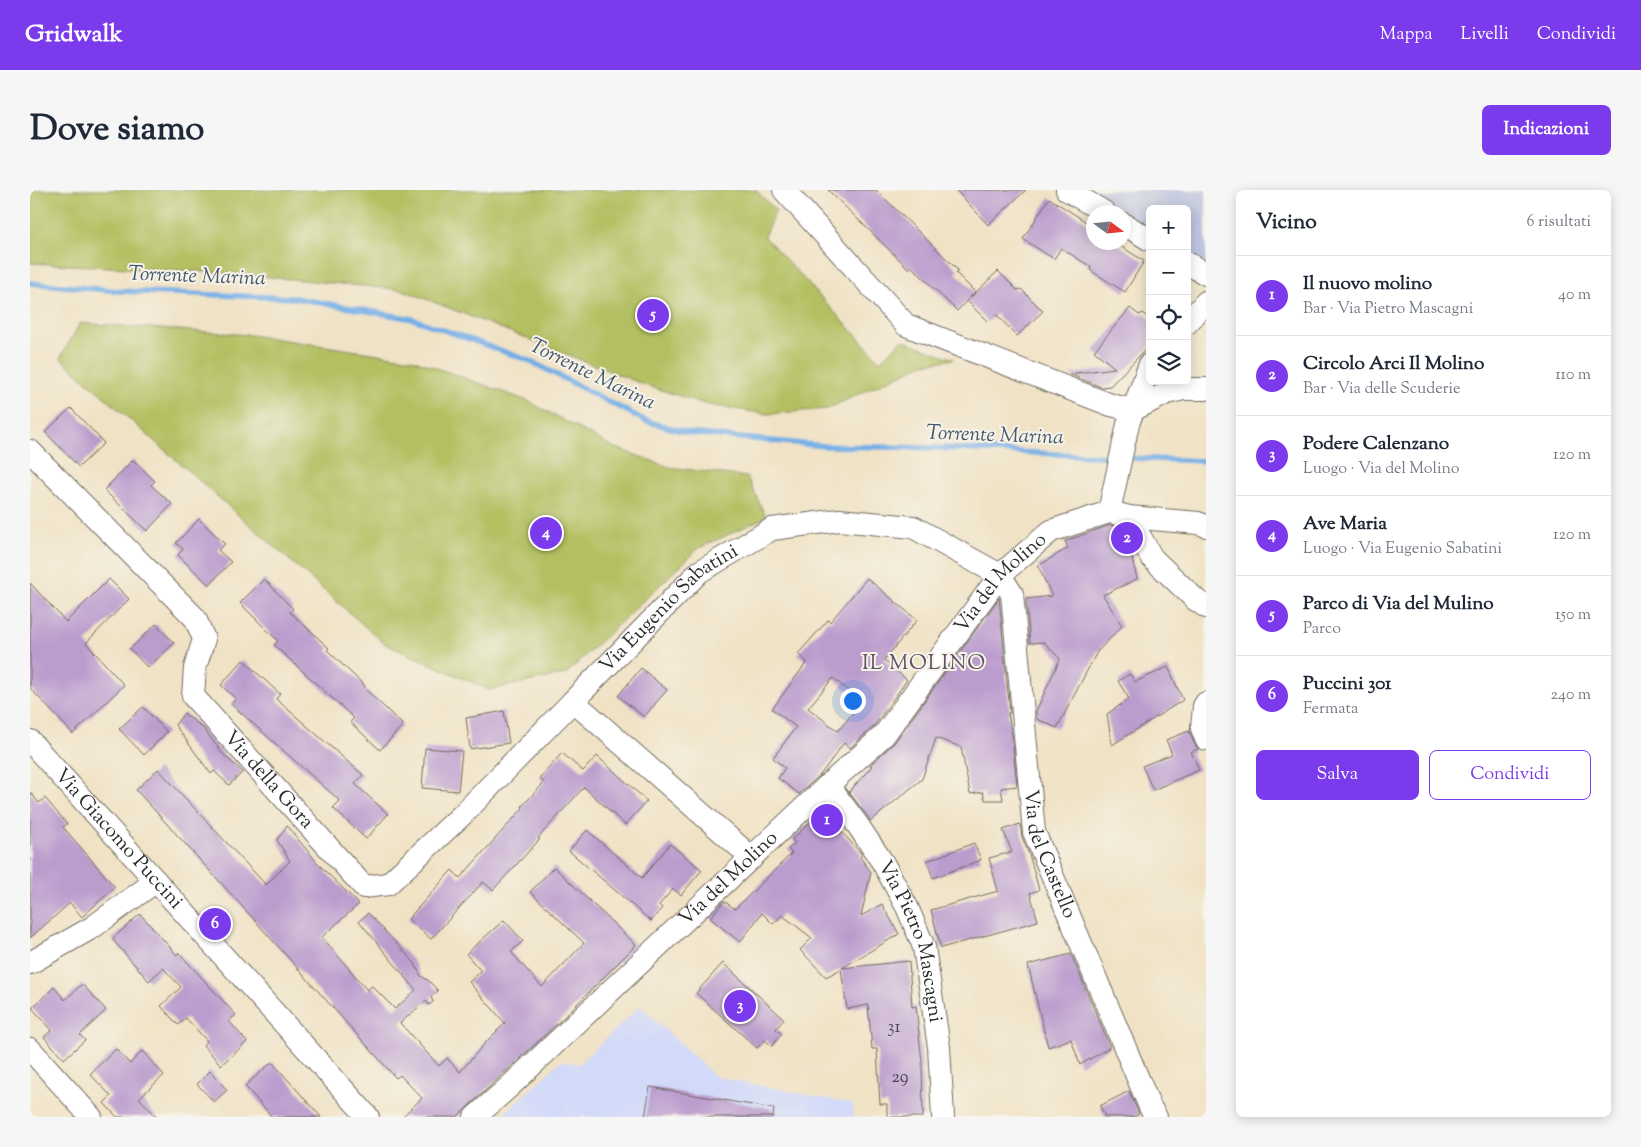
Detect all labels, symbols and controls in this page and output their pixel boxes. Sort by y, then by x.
text: Gridwalk [25,18,123,52]
text: Mappa [1380,22,1433,48]
text: Livelli [1461,22,1509,48]
text: Condividi [1537,22,1616,48]
text: Dove siamo [30,105,204,156]
button: Indicazioni [1482,105,1611,155]
north arrow [1086,205,1131,250]
map controls [1146,205,1191,385]
button: + [1146,205,1191,250]
text: Vicino [1256,208,1317,238]
text: 6 risultati [1527,211,1591,234]
button: − [1146,250,1191,295]
water label: Torrente Marina [128,260,266,294]
text: Il nuovo molino [1303,271,1432,298]
text: 1 [1269,284,1275,307]
text: 40 m [1558,284,1591,307]
button: locate [1146,295,1191,340]
pin: 5 [637,296,669,334]
text: Bar · Via Pietro Mascagni [1303,298,1473,321]
water label: Torrente Marina [524,331,660,419]
button: layers [1146,340,1191,385]
text: Circolo Arci Il Molino [1303,351,1484,378]
text: 2 [1268,364,1276,387]
text: 110 m [1555,364,1591,387]
text: Bar · Via delle Scuderie [1303,378,1461,401]
water label: Torrente Marina [926,419,1064,453]
text: Podere Calenzano [1303,431,1449,458]
text: 3 [1269,444,1275,467]
text: 120 m [1553,444,1591,467]
text: Luogo · Via del Molino [1303,458,1460,481]
text: Ave Maria [1303,511,1387,538]
pin: 4 [530,514,562,552]
pin: 2 [1111,519,1143,557]
text: 4 [1268,524,1276,547]
text: 120 m [1553,524,1591,547]
street label: Via del Molino [948,526,1054,639]
street label: Via Eugenio Sabatini [593,537,744,680]
text: Luogo · Via Eugenio Sabatini [1303,538,1502,561]
text: Parco di Via del Mulino [1303,591,1494,618]
text: 5 [1269,604,1275,627]
text: 150 m [1555,604,1591,627]
text: Parco [1303,618,1341,641]
district label: IL MOLINO [862,649,986,679]
text: Puccini 301 [1303,671,1391,698]
text: 6 [1268,684,1276,707]
text: 240 m [1550,684,1591,707]
your location [840,688,866,714]
text: Fermata [1303,698,1358,721]
street label: Via della Gora [216,725,320,836]
button: Salva [1256,750,1419,800]
button: Condividi [1429,750,1591,800]
street label: Via Giacomo Puccini [47,762,190,916]
street label: Via del Castello [1016,788,1083,923]
pin: 1 [811,801,843,839]
street label: Via del Molino [673,825,785,933]
street label: Via Pietro Mascagni [870,855,950,1025]
pin: 6 [199,905,231,943]
pin: 3 [724,987,756,1025]
house number: 31 [887,1015,901,1041]
house number: 29 [891,1065,909,1091]

